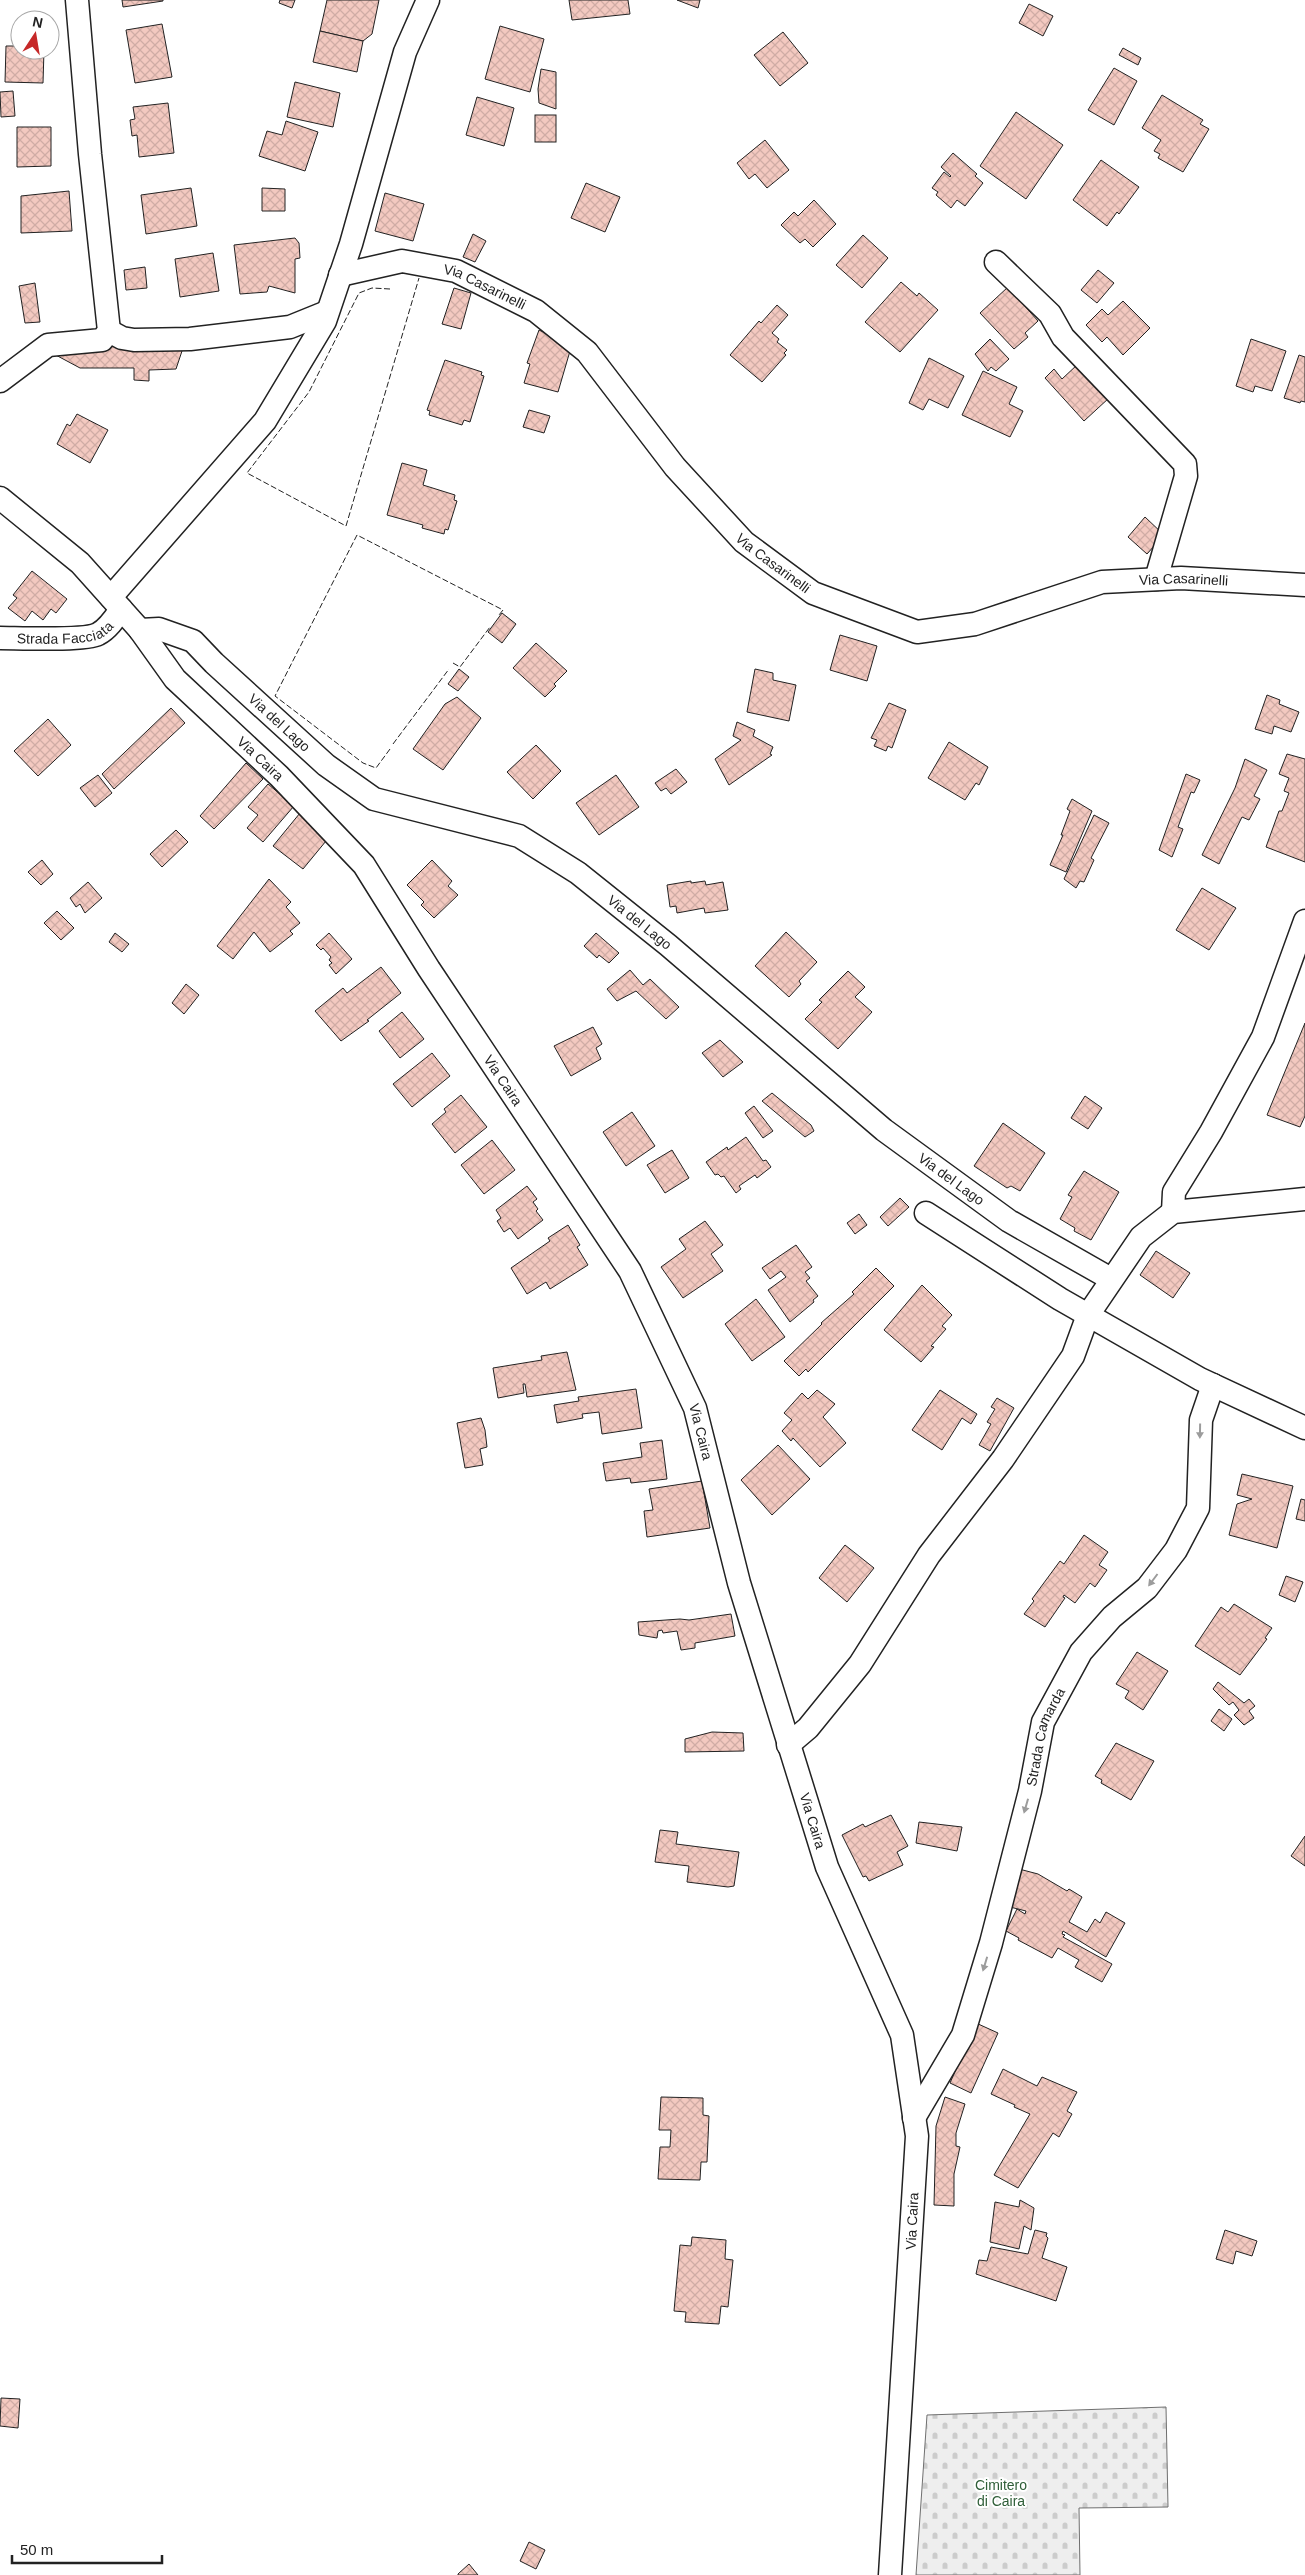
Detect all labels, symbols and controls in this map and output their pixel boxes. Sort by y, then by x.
north arrow [10,10,60,60]
text: N [31,13,44,31]
street label: Via Casarinelli [443,261,529,313]
street label: Via Casarinelli [732,530,814,596]
street label: Via Casarinelli [1139,570,1229,589]
street label: Strada Facciata [17,618,117,647]
street label: Via del Lago [245,691,314,755]
street label: Via Caira [234,733,287,784]
street label: Via del Lago [604,892,675,953]
street label: Via Caira [481,1052,526,1109]
street label: Via del Lago [915,1150,988,1208]
street label: Via Caira [686,1402,716,1462]
one-way arrow [1196,1424,1204,1440]
one-way arrow [1147,1573,1158,1586]
street label: Strada Camarda [1023,1685,1068,1787]
street label: Via Caira [797,1791,829,1851]
one-way arrow [1021,1799,1029,1814]
one-way arrow [980,1956,988,1971]
street label: Via Caira [903,2192,922,2250]
park label: Cimitero di Caira [975,2477,1027,2509]
scale bar [12,2532,162,2564]
text: 50 m [20,2541,53,2558]

